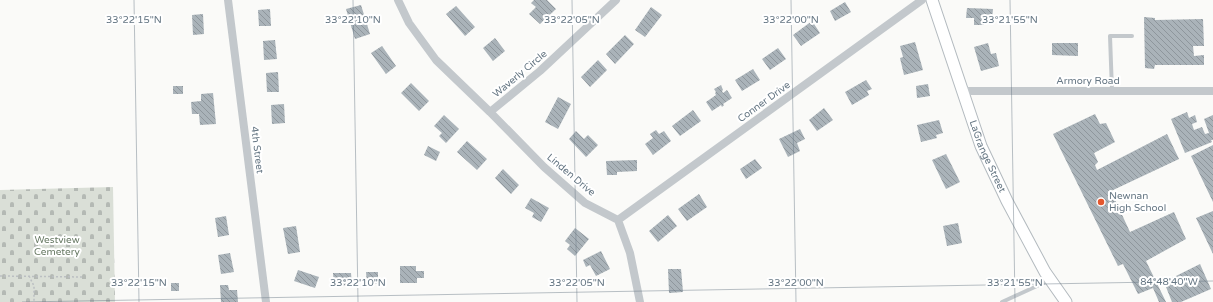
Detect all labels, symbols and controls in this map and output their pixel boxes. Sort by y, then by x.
text: 33°22'15"N [106,14,162,26]
text: 33°22'10"N [325,14,381,26]
text: 33°22'05"N [544,14,600,26]
text: 33°22'00"N [763,14,819,26]
text: 33°21'55"N [982,14,1038,26]
street label: Waverly Circle [490,48,550,100]
street label: Armory Road [1056,75,1120,87]
street label: Conner Drive [735,79,793,125]
street label: LaGrange Street [967,119,1008,195]
street label: 4th Street [248,126,266,174]
street label: Linden Drive [544,151,598,199]
place label: Newnan High School [1109,190,1166,214]
marker: Newnan High School [1096,197,1106,207]
park label: Westview Cemetery [34,234,81,258]
text: 84°48'40"W [1140,276,1198,288]
text: 33°22'15"N [111,277,167,289]
text: 33°22'10"N [330,277,386,289]
text: 33°22'05"N [549,277,605,289]
text: 33°22'00"N [768,277,824,289]
text: 33°21'55"N [987,277,1043,289]

